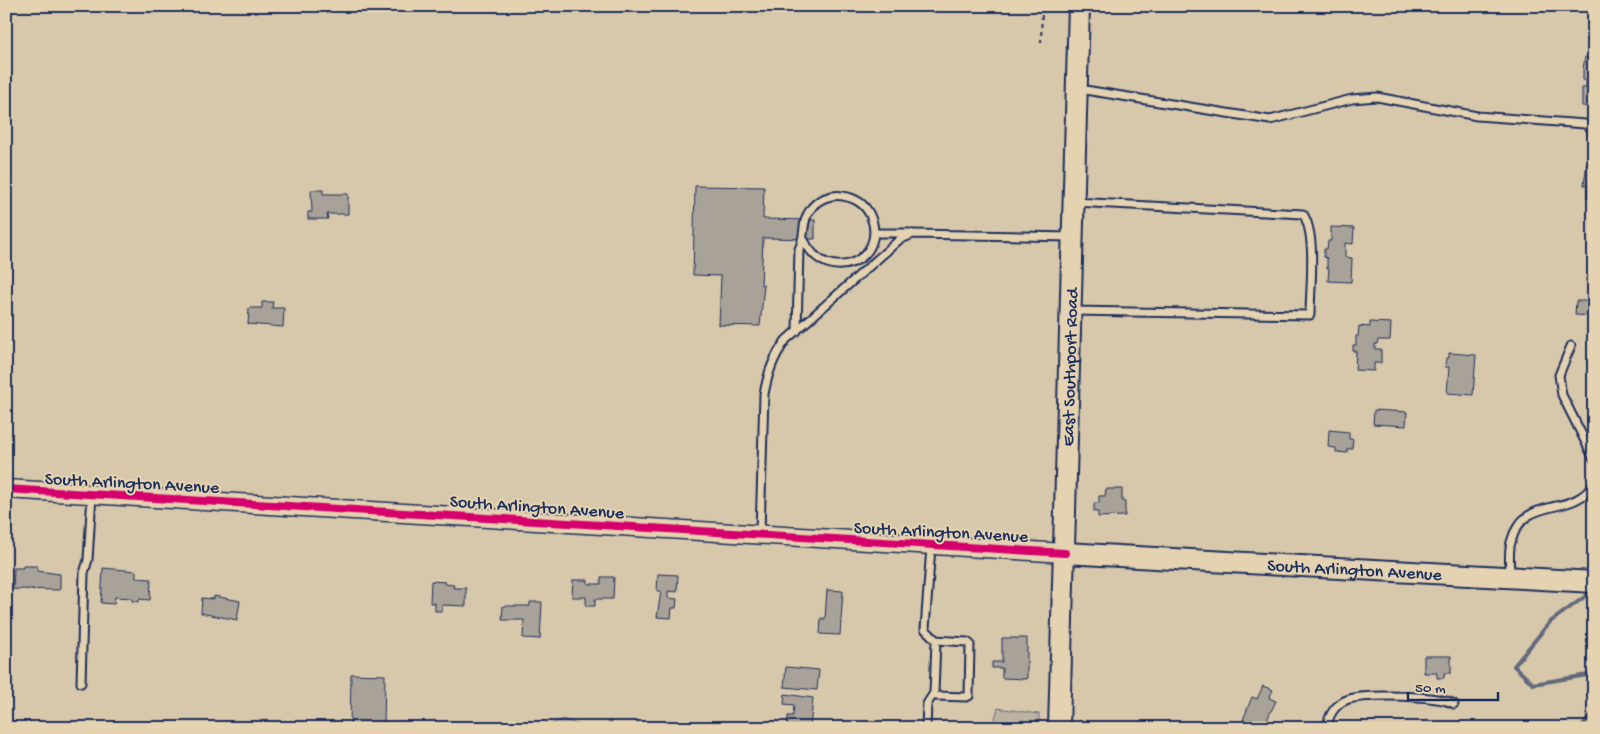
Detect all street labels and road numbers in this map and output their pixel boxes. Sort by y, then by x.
street label: East Southport Road [1059,286,1084,447]
street label: South Arlington Avenue [44,469,220,500]
street label: South Arlington Avenue [449,492,625,525]
street label: South Arlington Avenue [853,518,1029,549]
street label: South Arlington Avenue [1267,556,1443,587]

